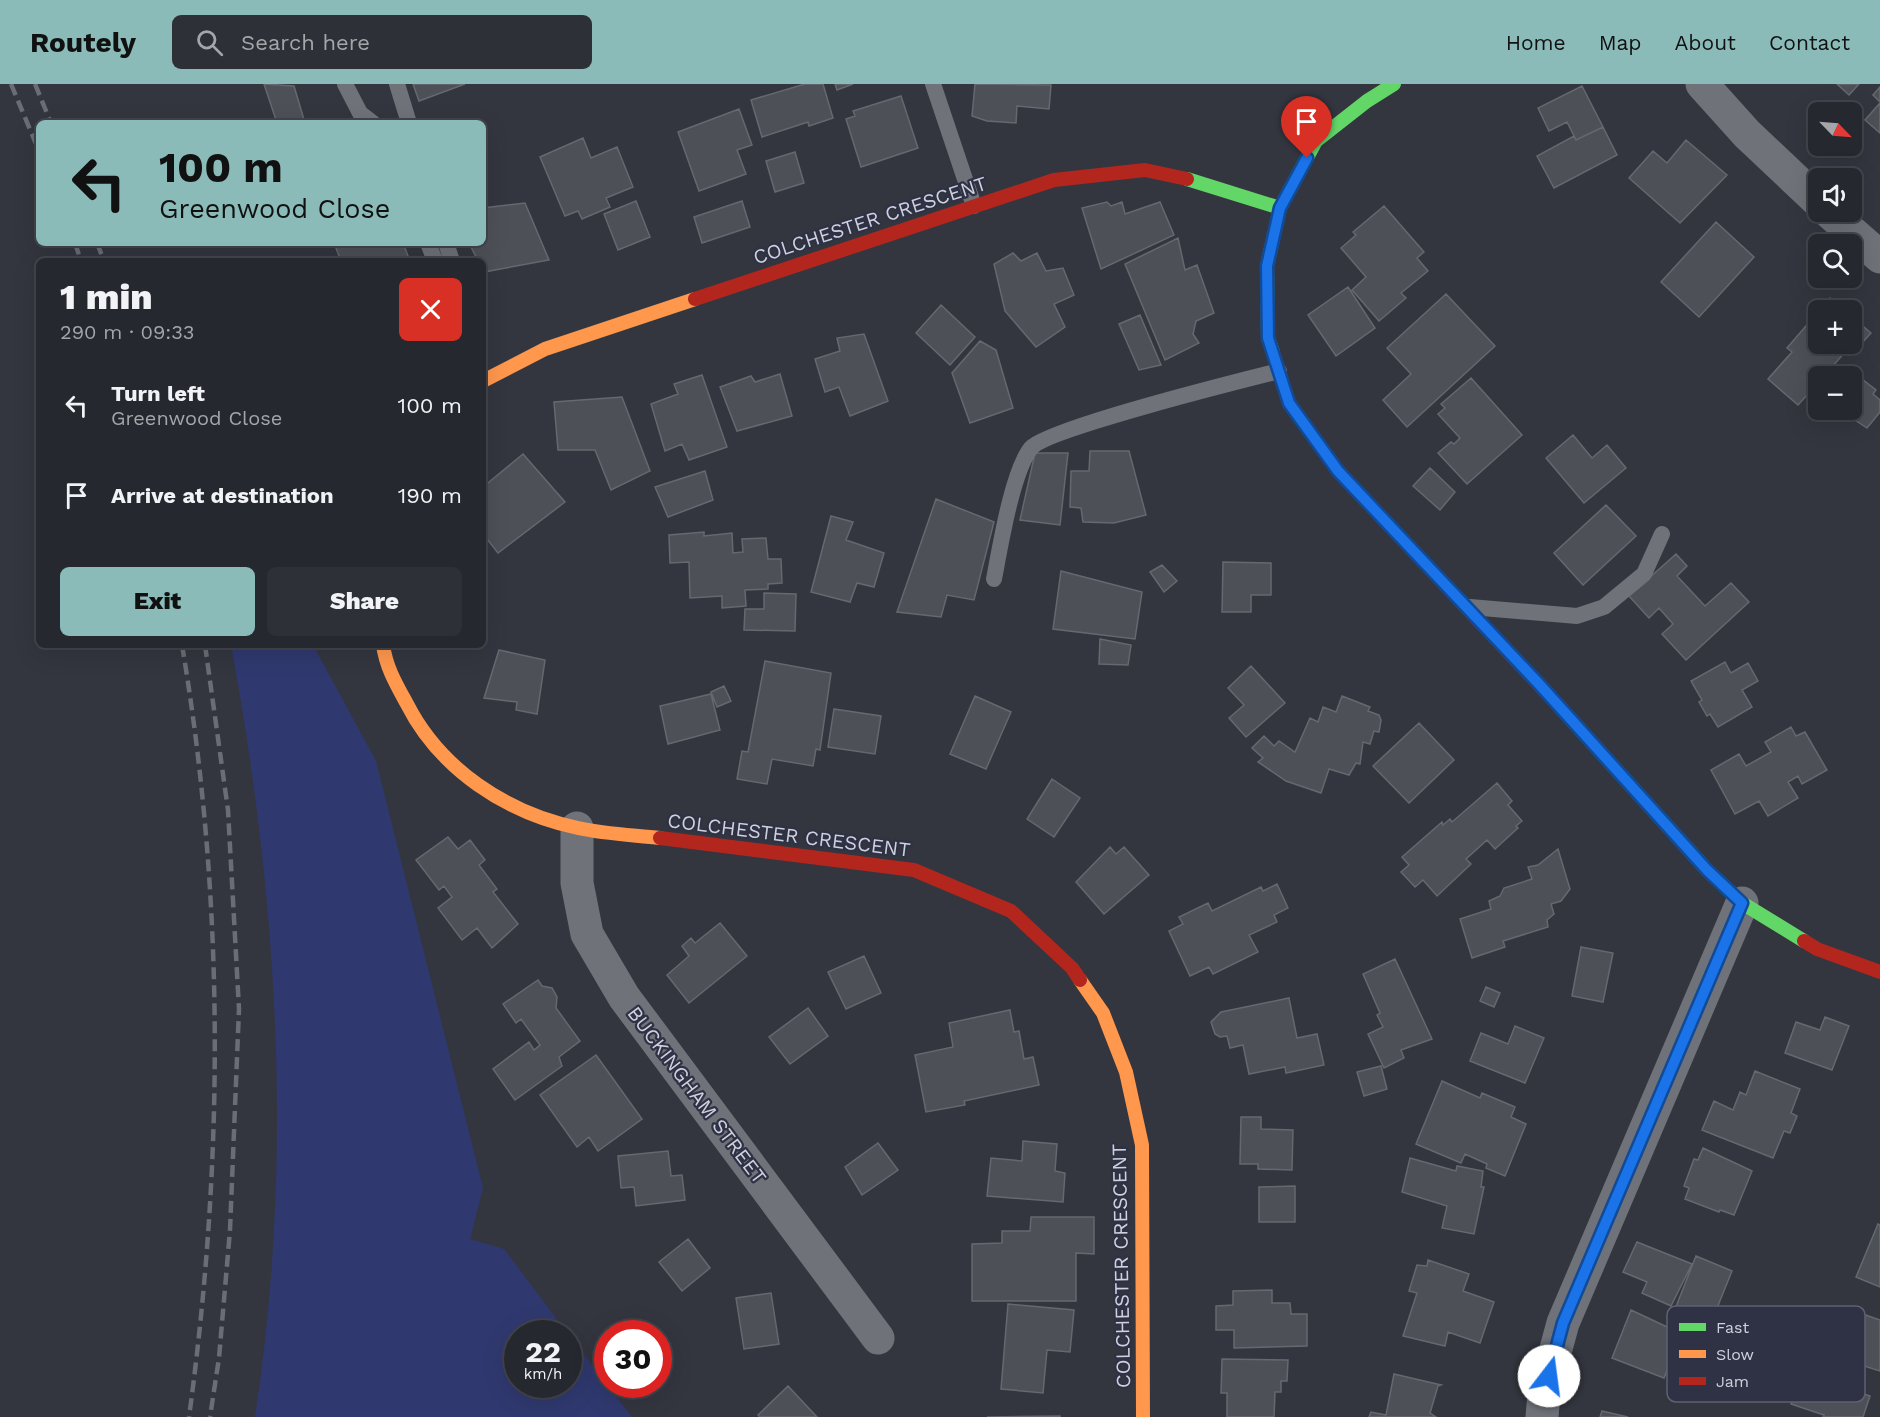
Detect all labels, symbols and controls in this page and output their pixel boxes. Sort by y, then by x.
search box [172,15,592,69]
text: Routely [30,26,136,59]
icon: search [193,26,226,59]
text: Search here [241,30,370,55]
text: Home [1506,30,1566,55]
text: Map [1599,30,1642,55]
text: About [1675,30,1736,55]
text: Contact [1769,30,1850,55]
pin [1281,96,1332,158]
north arrow [1808,102,1862,156]
map controls [1808,102,1862,420]
icon: arrive [1290,105,1323,138]
text: 100 m [159,143,283,192]
icon: left [60,144,138,222]
button: sound [1808,168,1862,222]
street label: COLCHESTER CRESCENT [750,171,990,269]
text: Greenwood Close [159,193,390,225]
button: search [1808,234,1862,288]
text: 1 min [60,276,153,318]
button: close [399,278,462,341]
button: + [1808,300,1862,354]
text: 290 m · 09:33 [60,320,195,344]
button: − [1808,366,1862,420]
text: Turn left [111,381,205,406]
icon: left [60,389,93,422]
text: 100 m [398,393,462,418]
text: Greenwood Close [111,406,282,430]
icon: arrive [60,479,93,512]
text: Arrive at destination [111,483,334,508]
text: 190 m [398,483,462,508]
button: Exit [60,567,255,636]
button: Share [267,567,462,636]
street label: COLCHESTER CRESCENT [666,808,912,862]
street label: BUCKINGHAM STREET [622,1001,772,1189]
street label: COLCHESTER CRESCENT [1107,1144,1135,1388]
legend [1667,1306,1865,1402]
text: Fast [1716,1318,1749,1337]
speed limit sign: 30 [594,1320,672,1398]
text: 22 [525,1334,561,1369]
position arrow [1517,1344,1581,1408]
text: Slow [1716,1345,1754,1364]
text: km/h [524,1365,562,1383]
text: Jam [1716,1372,1749,1391]

